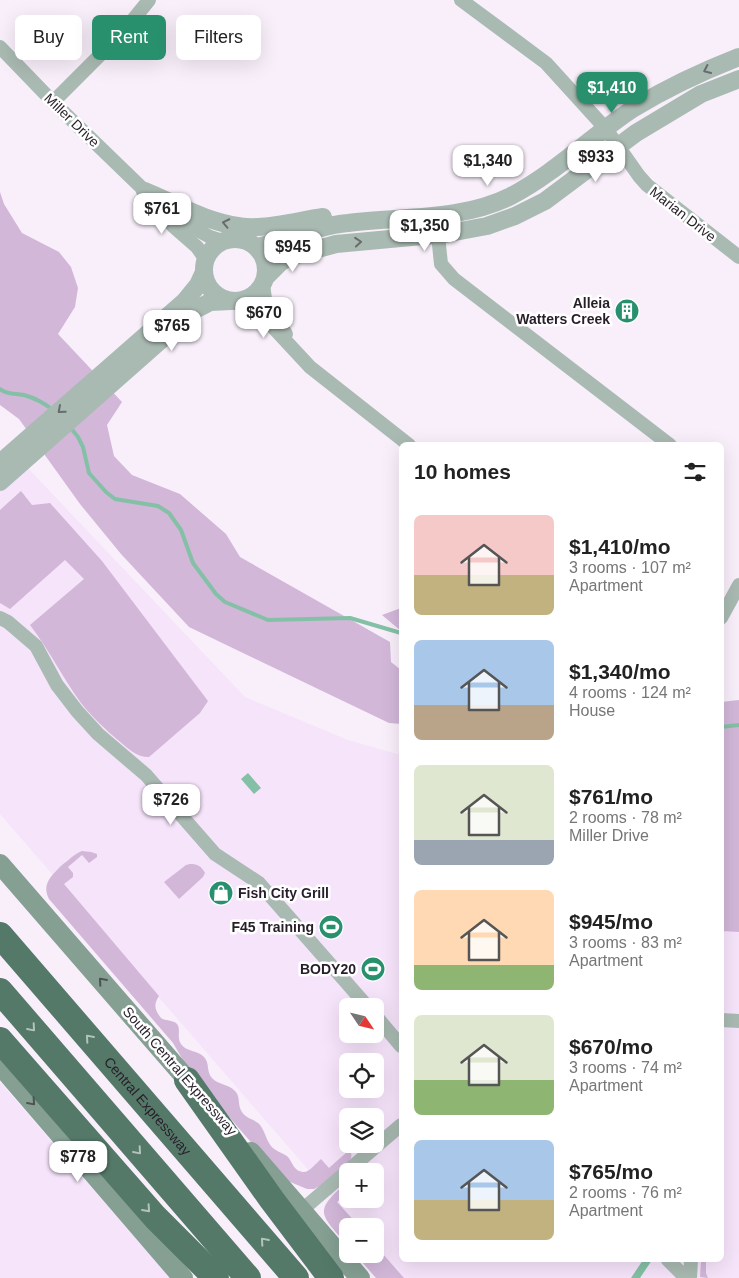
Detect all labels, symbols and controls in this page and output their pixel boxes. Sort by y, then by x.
chip: Buy [15,15,82,60]
chip: Rent [92,15,166,60]
chip: Filters [176,15,261,60]
one-way arrow [703,63,712,74]
pin: $1,410 [571,72,653,114]
text: $1,410 [588,79,636,96]
street label: Miller Drive [41,90,103,150]
pin: $933 [566,140,626,183]
pin: $1,340 [447,144,529,187]
text: $933 [578,148,614,165]
text: $1,340 [464,152,512,169]
street label: Marian Drive [647,183,719,245]
pin: $761 [132,192,192,235]
text: $761 [144,200,180,217]
pin: $1,350 [384,210,466,252]
text: $1,350 [401,217,449,234]
one-way arrow [221,219,230,229]
pin: $945 [263,230,323,273]
one-way arrow [355,237,363,248]
text: $945 [275,238,311,255]
place label: Alleia Watters Creek [516,295,610,327]
pin: $670 [234,296,294,339]
building icon: Alleia Watters Creek [614,298,640,324]
text: $670 [246,304,282,321]
pin: $765 [142,310,202,352]
text: $765 [154,317,190,334]
one-way arrow [58,404,67,413]
icon: filters [681,458,709,486]
text: 10 homes [414,460,511,483]
icon: home [454,535,514,595]
text: $1,410/mo [569,535,671,558]
text: 3 rooms · 107 m² [569,559,691,576]
text: Apartment [569,577,643,594]
icon: home [454,660,514,720]
text: $1,340/mo [569,660,671,683]
text: 4 rooms · 124 m² [569,684,691,701]
text: House [569,702,615,719]
pin: $726 [141,784,201,826]
icon: home [454,785,514,845]
text: $761/mo [569,785,653,808]
text: $726 [153,791,189,808]
text: 2 rooms · 78 m² [569,809,682,826]
text: Miller Drive [569,827,649,844]
shop icon: Fish City Grill [208,880,234,906]
place label: Fish City Grill [238,885,329,901]
icon: home [454,910,514,970]
text: $945/mo [569,910,653,933]
sports icon: F45 Training [318,914,344,940]
place label: F45 Training [232,919,314,935]
text: 3 rooms · 83 m² [569,934,682,951]
text: Apartment [569,952,643,969]
sports icon: BODY20 [360,956,386,982]
place label: BODY20 [300,961,356,977]
one-way arrow [99,978,108,987]
north arrow [339,998,384,1042]
map controls [339,998,384,1263]
street label: South Central Expressway [120,1003,240,1139]
one-way arrow [26,1022,35,1031]
one-way arrow [86,1035,95,1044]
icon: home [454,1035,514,1095]
text: $670/mo [569,1035,653,1058]
button: locate [339,1053,384,1098]
street label: Central Expressway [101,1054,195,1158]
text: 3 rooms · 74 m² [569,1059,682,1076]
text: Apartment [569,1077,643,1094]
one-way arrow [26,1096,35,1105]
button: layers [339,1108,384,1153]
pin: $778 [48,1140,108,1183]
one-way arrow [132,1145,141,1154]
text: $778 [60,1148,96,1165]
icon: home [454,1160,514,1220]
text: $765/mo [569,1160,653,1183]
button: + [339,1163,384,1208]
text: 2 rooms · 76 m² [569,1184,682,1201]
text: Apartment [569,1202,643,1219]
one-way arrow [142,1203,151,1212]
button: − [339,1218,384,1263]
one-way arrow [261,1238,269,1247]

